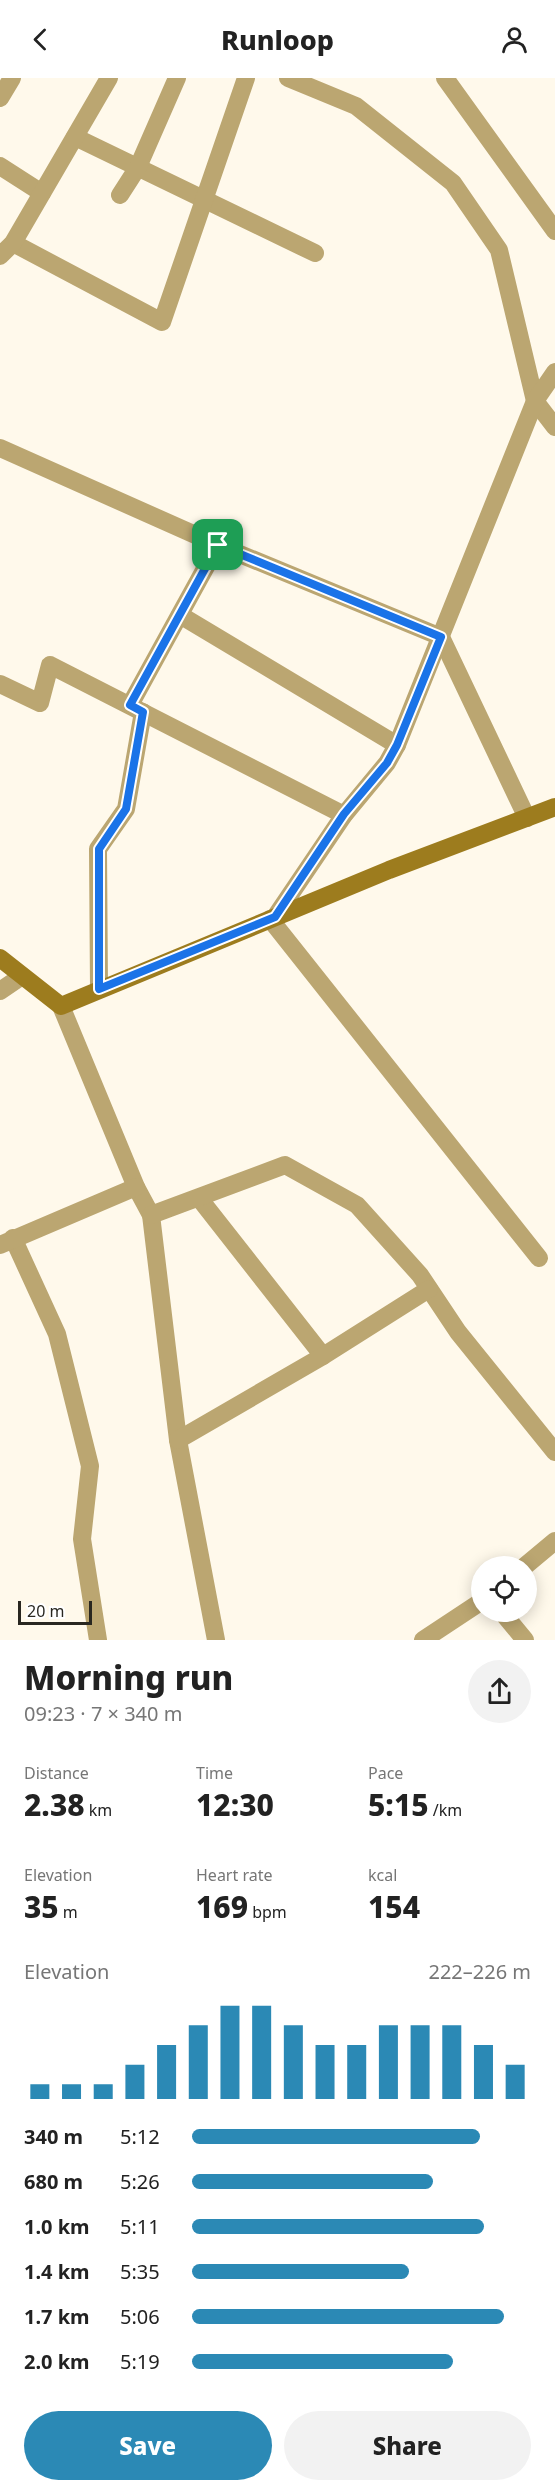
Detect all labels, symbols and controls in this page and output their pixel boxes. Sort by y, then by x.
text: Runloop [221,21,334,58]
icon: back [24,23,57,56]
icon: person [498,23,531,56]
pin [192,519,243,570]
icon: arrive [201,528,234,561]
map controls [471,1556,537,1622]
button: locate [471,1556,537,1622]
scale bar [18,1598,92,1626]
text: 20 m [27,1600,64,1622]
text: Morning run [24,1655,233,1700]
button: share [468,1660,531,1723]
text: 09:23 · 7 × 340 m [24,1700,182,1727]
text: Distance [24,1762,89,1784]
text: Time [196,1762,233,1784]
text: Pace [368,1762,403,1784]
text: 2.38 [24,1784,85,1825]
text: 12:30 [196,1784,274,1825]
text: 5:15 [368,1784,429,1825]
text: km [85,1799,112,1821]
text: /km [429,1799,462,1821]
text: Elevation [24,1864,92,1886]
text: Heart rate [196,1864,272,1886]
text: kcal [368,1864,397,1886]
text: 35 [24,1886,59,1927]
text: 169 [196,1886,248,1927]
text: 154 [368,1886,420,1927]
text: m [59,1901,78,1923]
text: bpm [248,1901,287,1923]
text: Elevation [24,1958,109,1985]
text: 222–226 m [428,1958,531,1985]
text: 340 m [24,2123,83,2150]
text: 5:12 [120,2123,160,2150]
text: 680 m [24,2168,83,2195]
text: 5:26 [120,2168,160,2195]
text: 1.0 km [24,2213,90,2240]
text: 5:11 [120,2213,160,2240]
text: 1.4 km [24,2258,90,2285]
text: 5:35 [120,2258,160,2285]
text: 1.7 km [24,2303,90,2330]
text: 5:06 [120,2303,160,2330]
text: 2.0 km [24,2348,90,2375]
text: 5:19 [120,2348,160,2375]
button: Save [24,2411,272,2480]
button: Share [284,2411,531,2480]

